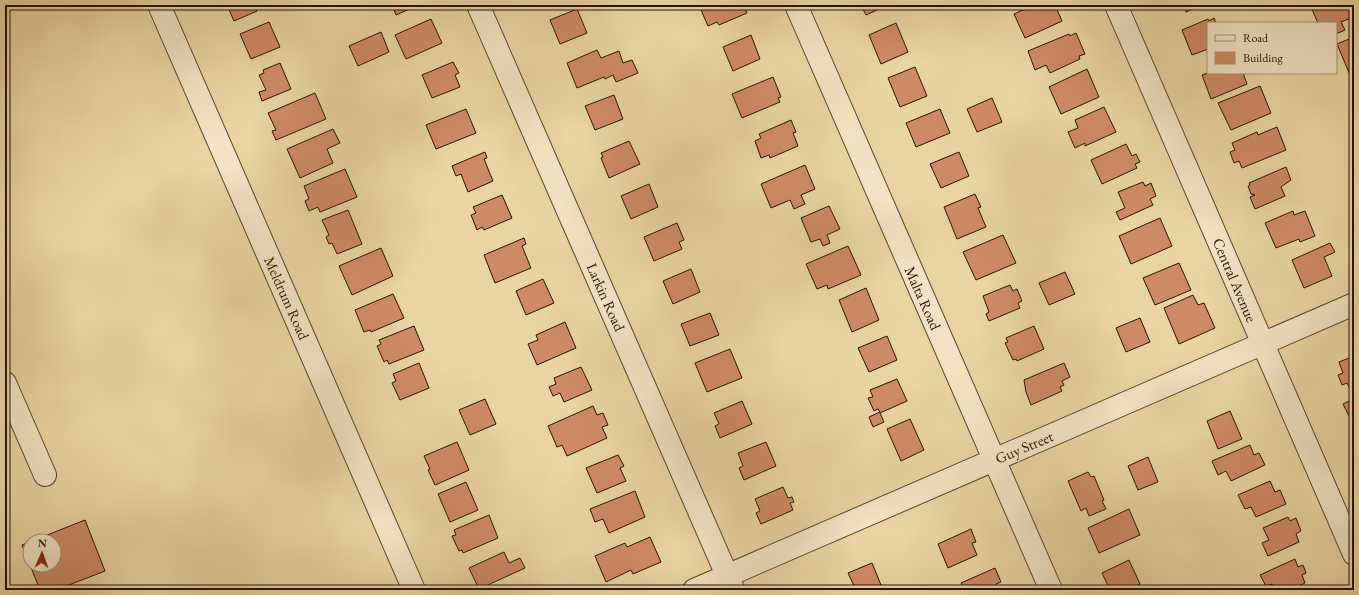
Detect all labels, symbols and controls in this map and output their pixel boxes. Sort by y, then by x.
legend [1207,22,1337,74]
text: Road [1243,30,1269,46]
text: Building [1243,50,1284,66]
street label: Central Avenue [1209,235,1261,325]
street label: Meldrum Road [260,253,314,343]
street label: Larkin Road [583,260,630,334]
street label: Malta Road [901,263,946,333]
street label: Guy Street [992,426,1056,468]
north arrow [22,533,62,573]
text: N [38,536,47,550]

